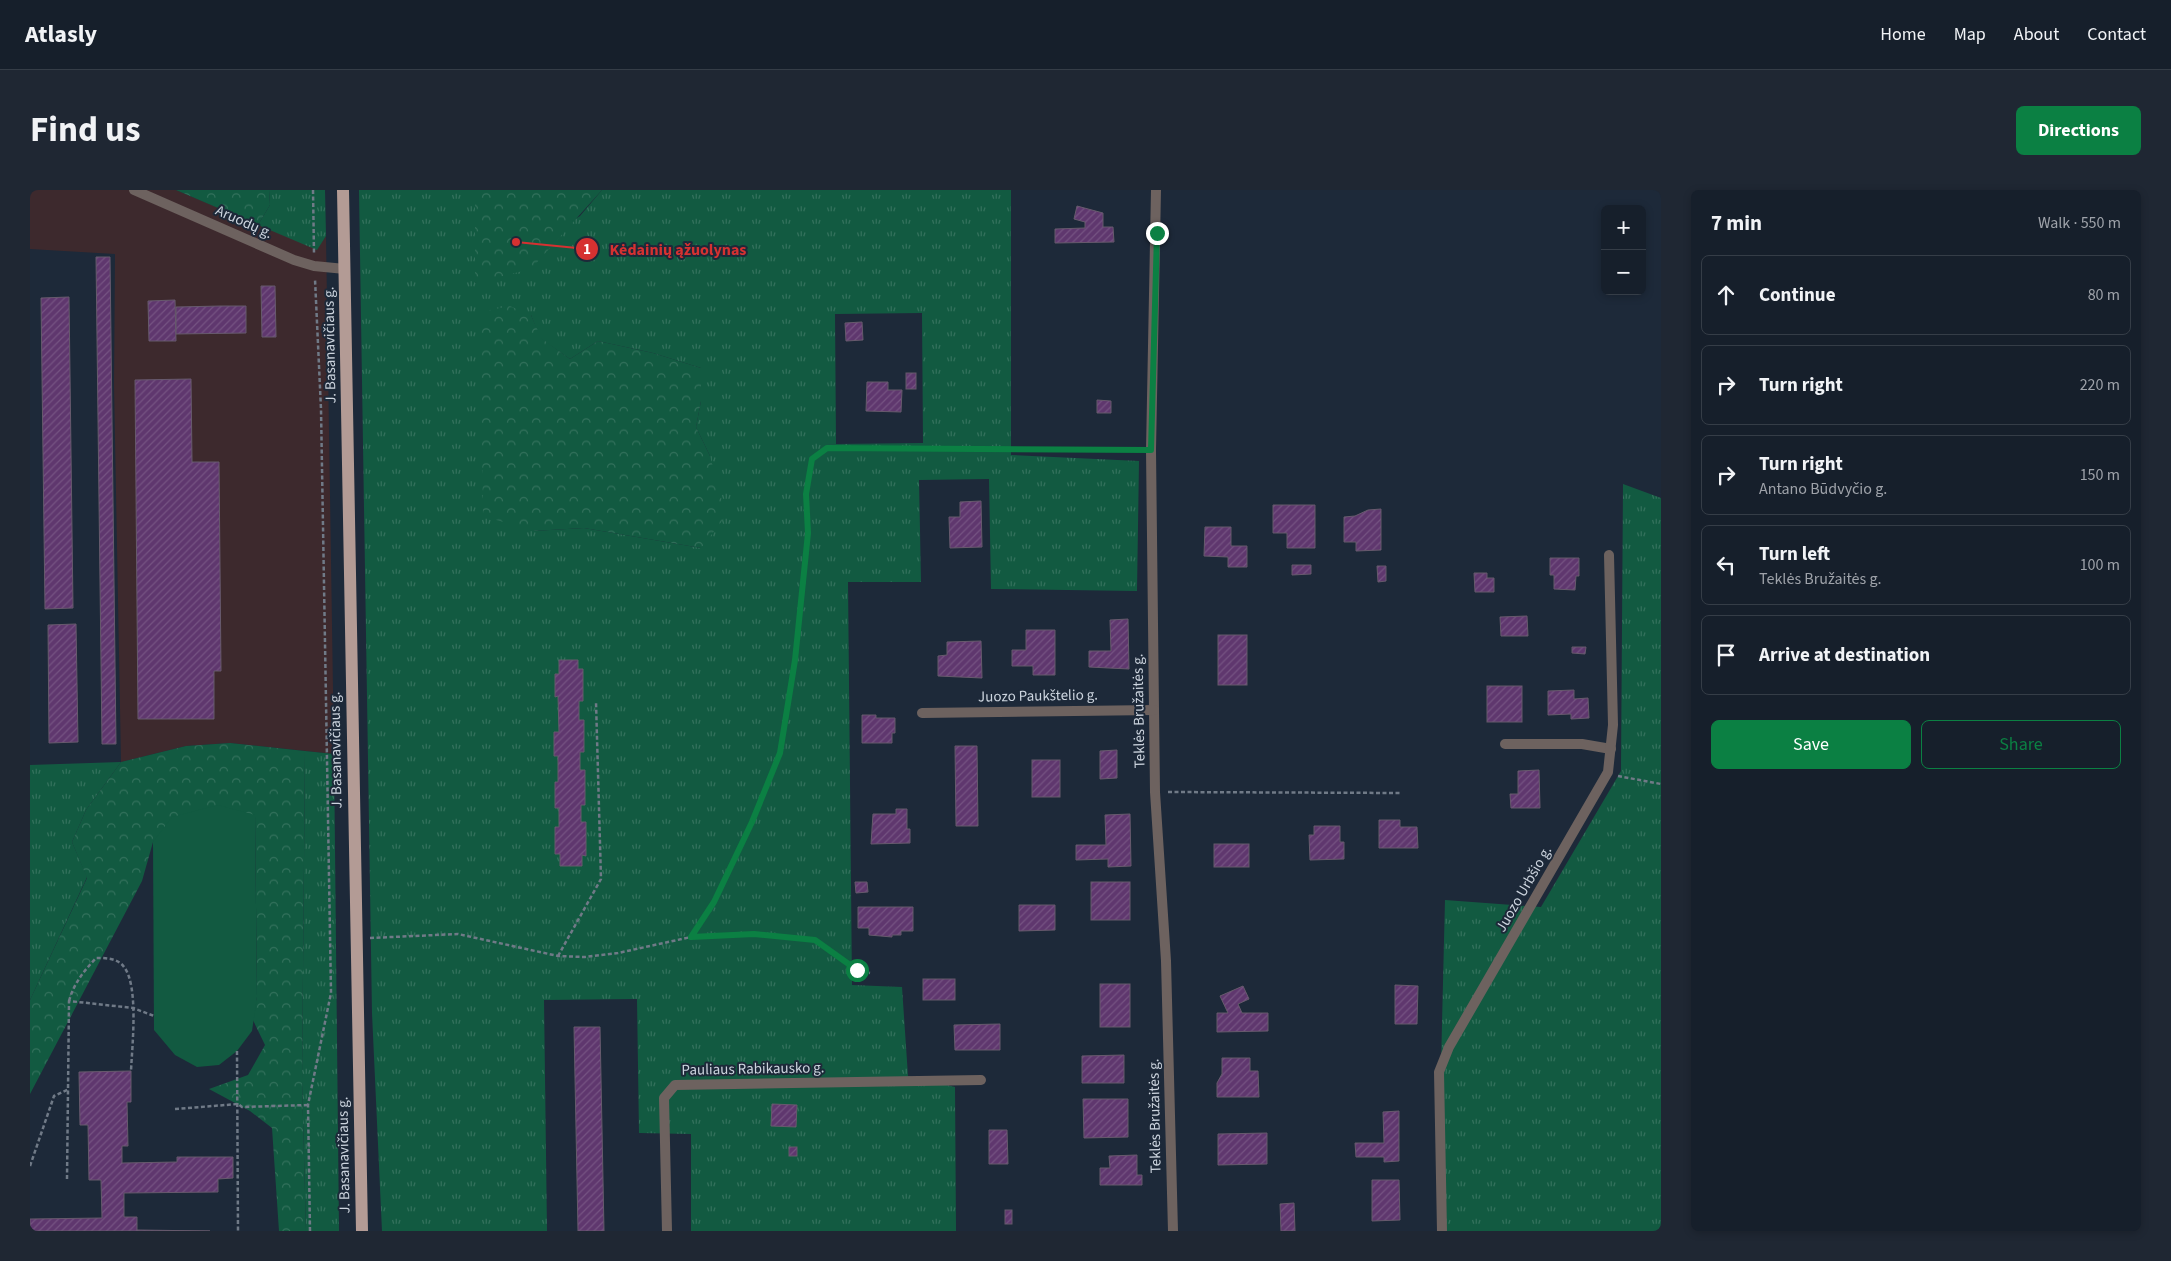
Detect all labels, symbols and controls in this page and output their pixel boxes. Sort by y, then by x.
text: Atlasly [25,17,97,52]
text: Home [1880,22,1926,47]
text: Map [1954,22,1986,47]
text: About [2014,22,2059,47]
text: Contact [2087,22,2146,47]
text: Find us [30,105,140,155]
button: Directions [2016,106,2141,155]
street label: Aruodų g. [212,200,276,244]
map controls [1601,205,1646,295]
button: + [1601,205,1646,250]
text: 7 min [1711,208,1762,238]
text: Walk · 550 m [2038,212,2121,234]
route end [1146,222,1169,245]
callout: Kėdainių ąžuolynas [575,234,757,265]
text: 1 [583,239,591,260]
text: Kėdainių ąžuolynas [610,239,746,261]
button: − [1601,250,1646,295]
icon: ahead [1712,281,1740,309]
text: Continue [1759,282,1836,309]
text: 80 m [2088,284,2120,306]
street label: J. Basanavičiaus g. [318,286,342,404]
icon: right [1712,371,1740,399]
text: Turn right [1759,372,1843,399]
text: 220 m [2080,374,2120,396]
text: Turn right [1759,451,1843,478]
icon: right [1712,461,1740,489]
text: 150 m [2080,464,2120,486]
text: Antano Būdvyčio g. [1759,478,1887,500]
text: Turn left [1759,541,1830,568]
icon: left [1712,551,1740,579]
text: 100 m [2080,554,2120,576]
text: Teklės Bružaitės g. [1759,568,1881,590]
icon: arrive [1712,641,1740,669]
text: Arrive at destination [1759,642,1930,669]
street label: Teklės Bružaitės g. [1127,653,1151,769]
street label: Juozo Paukštelio g. [978,684,1098,708]
street label: J. Basanavičiaus g. [324,691,348,809]
button: Save [1711,720,1911,769]
button: Share [1921,720,2121,769]
street label: Juozo Urbšio g. [1491,842,1557,936]
route start [846,959,869,982]
street label: Pauliaus Rabikausko g. [681,1057,825,1081]
street label: Teklės Bružaitės g. [1143,1058,1167,1174]
street label: J. Basanavičiaus g. [332,1096,356,1214]

